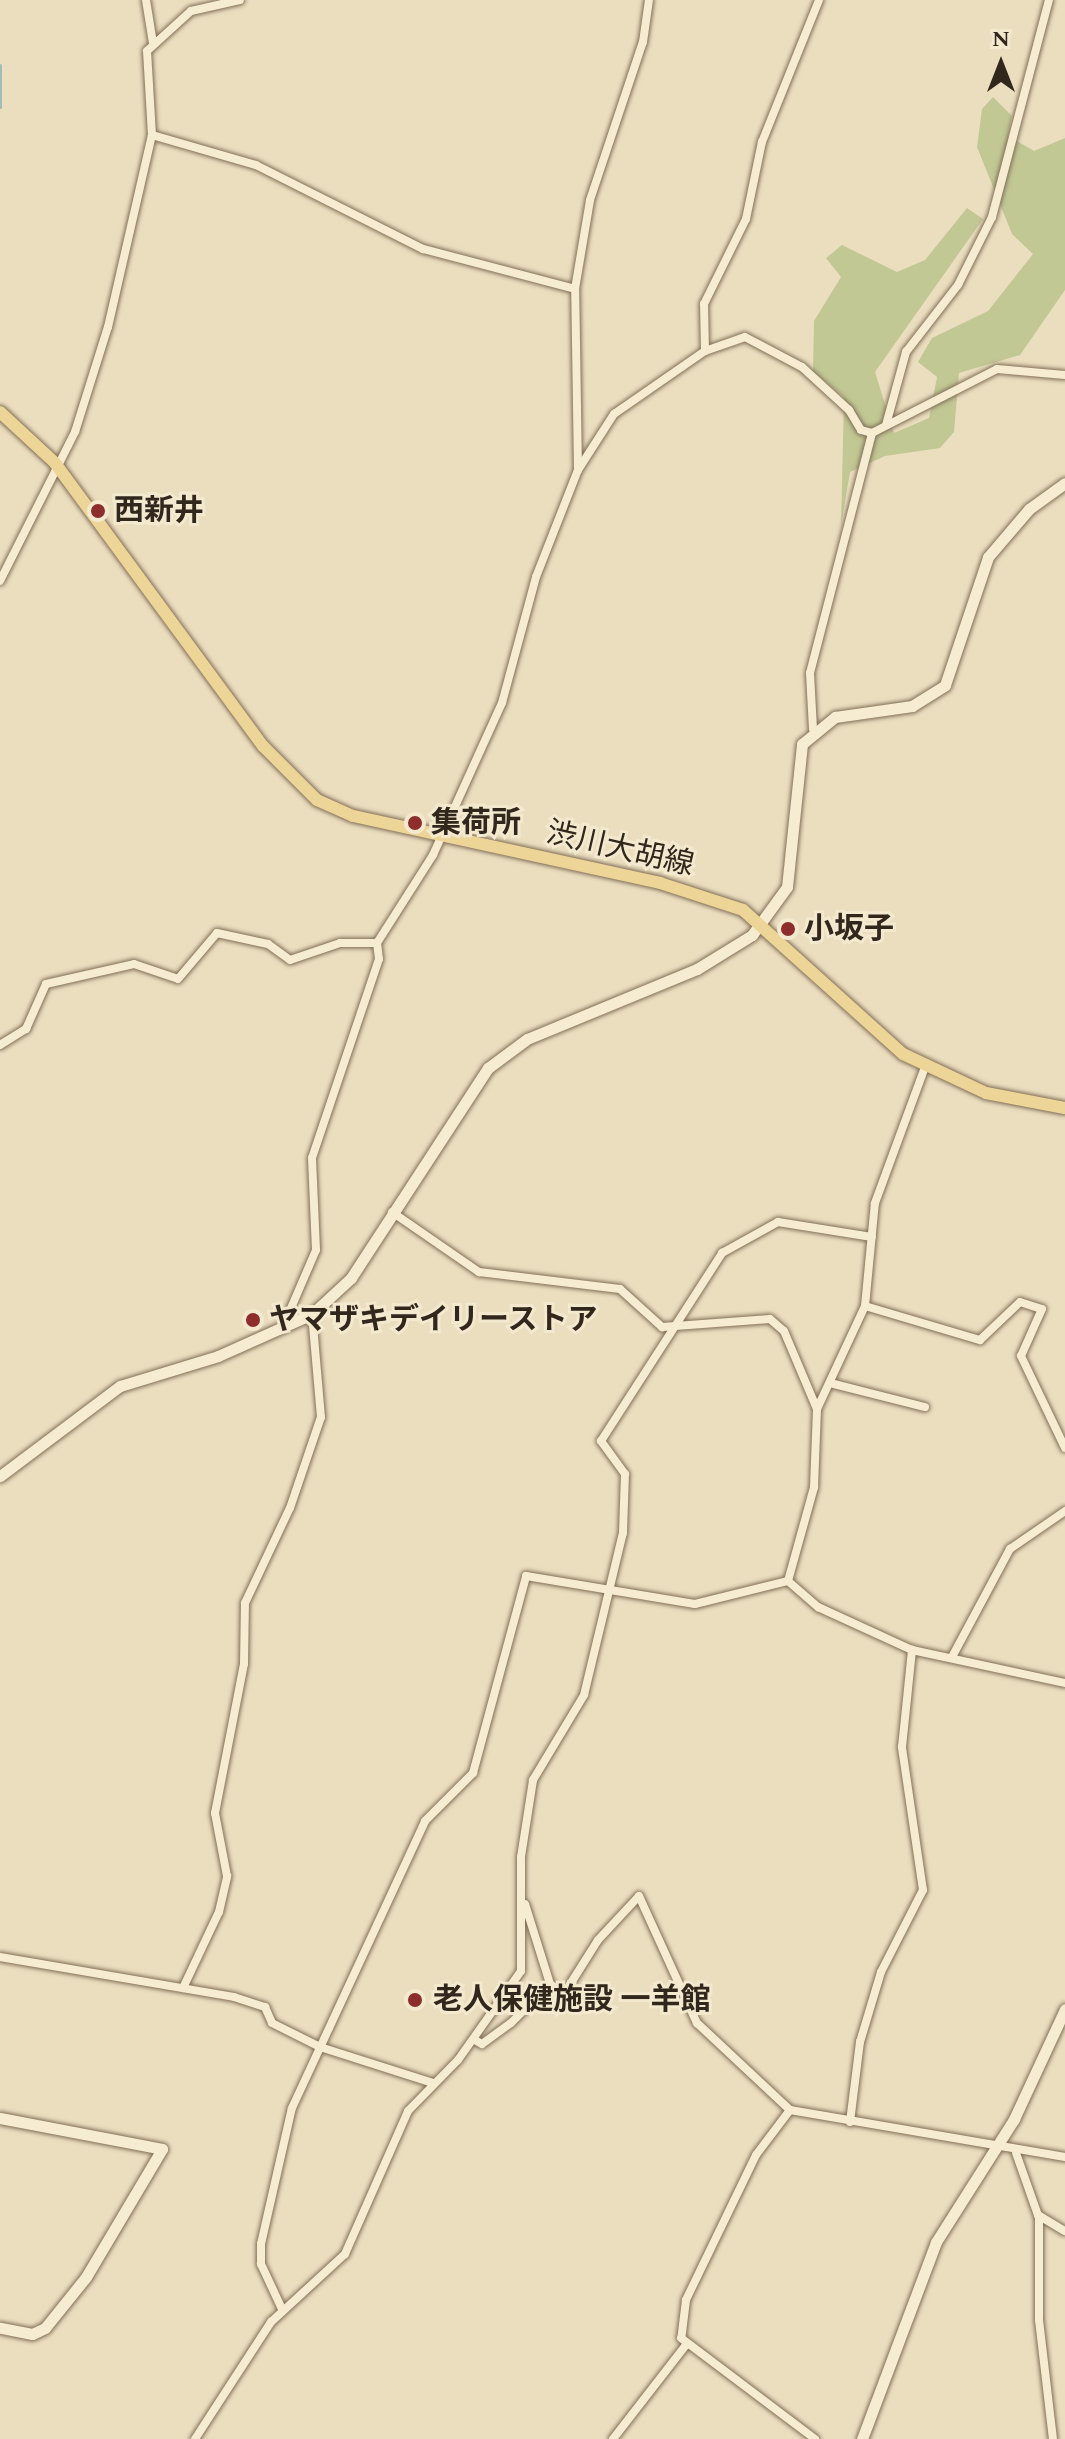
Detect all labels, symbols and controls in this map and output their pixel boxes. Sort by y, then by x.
text: N [992,23,1010,56]
north arrow [961,24,1041,104]
place label: 西新井 [114,493,204,529]
marker: 西新井 [89,502,107,520]
place label: 集荷所 [431,805,521,841]
marker: 集荷所 [406,814,424,832]
street label: 渋川大胡線 [543,815,697,883]
place label: 小坂子 [804,911,894,947]
marker: 小坂子 [779,920,797,938]
place label: ヤマザキデイリーストア [269,1302,599,1338]
marker: ヤマザキデイリーストア [244,1311,262,1329]
place label: 老人保健施設 一羊館 [433,1982,710,2018]
marker: 老人保健施設 一羊館 [404,1989,426,2011]

